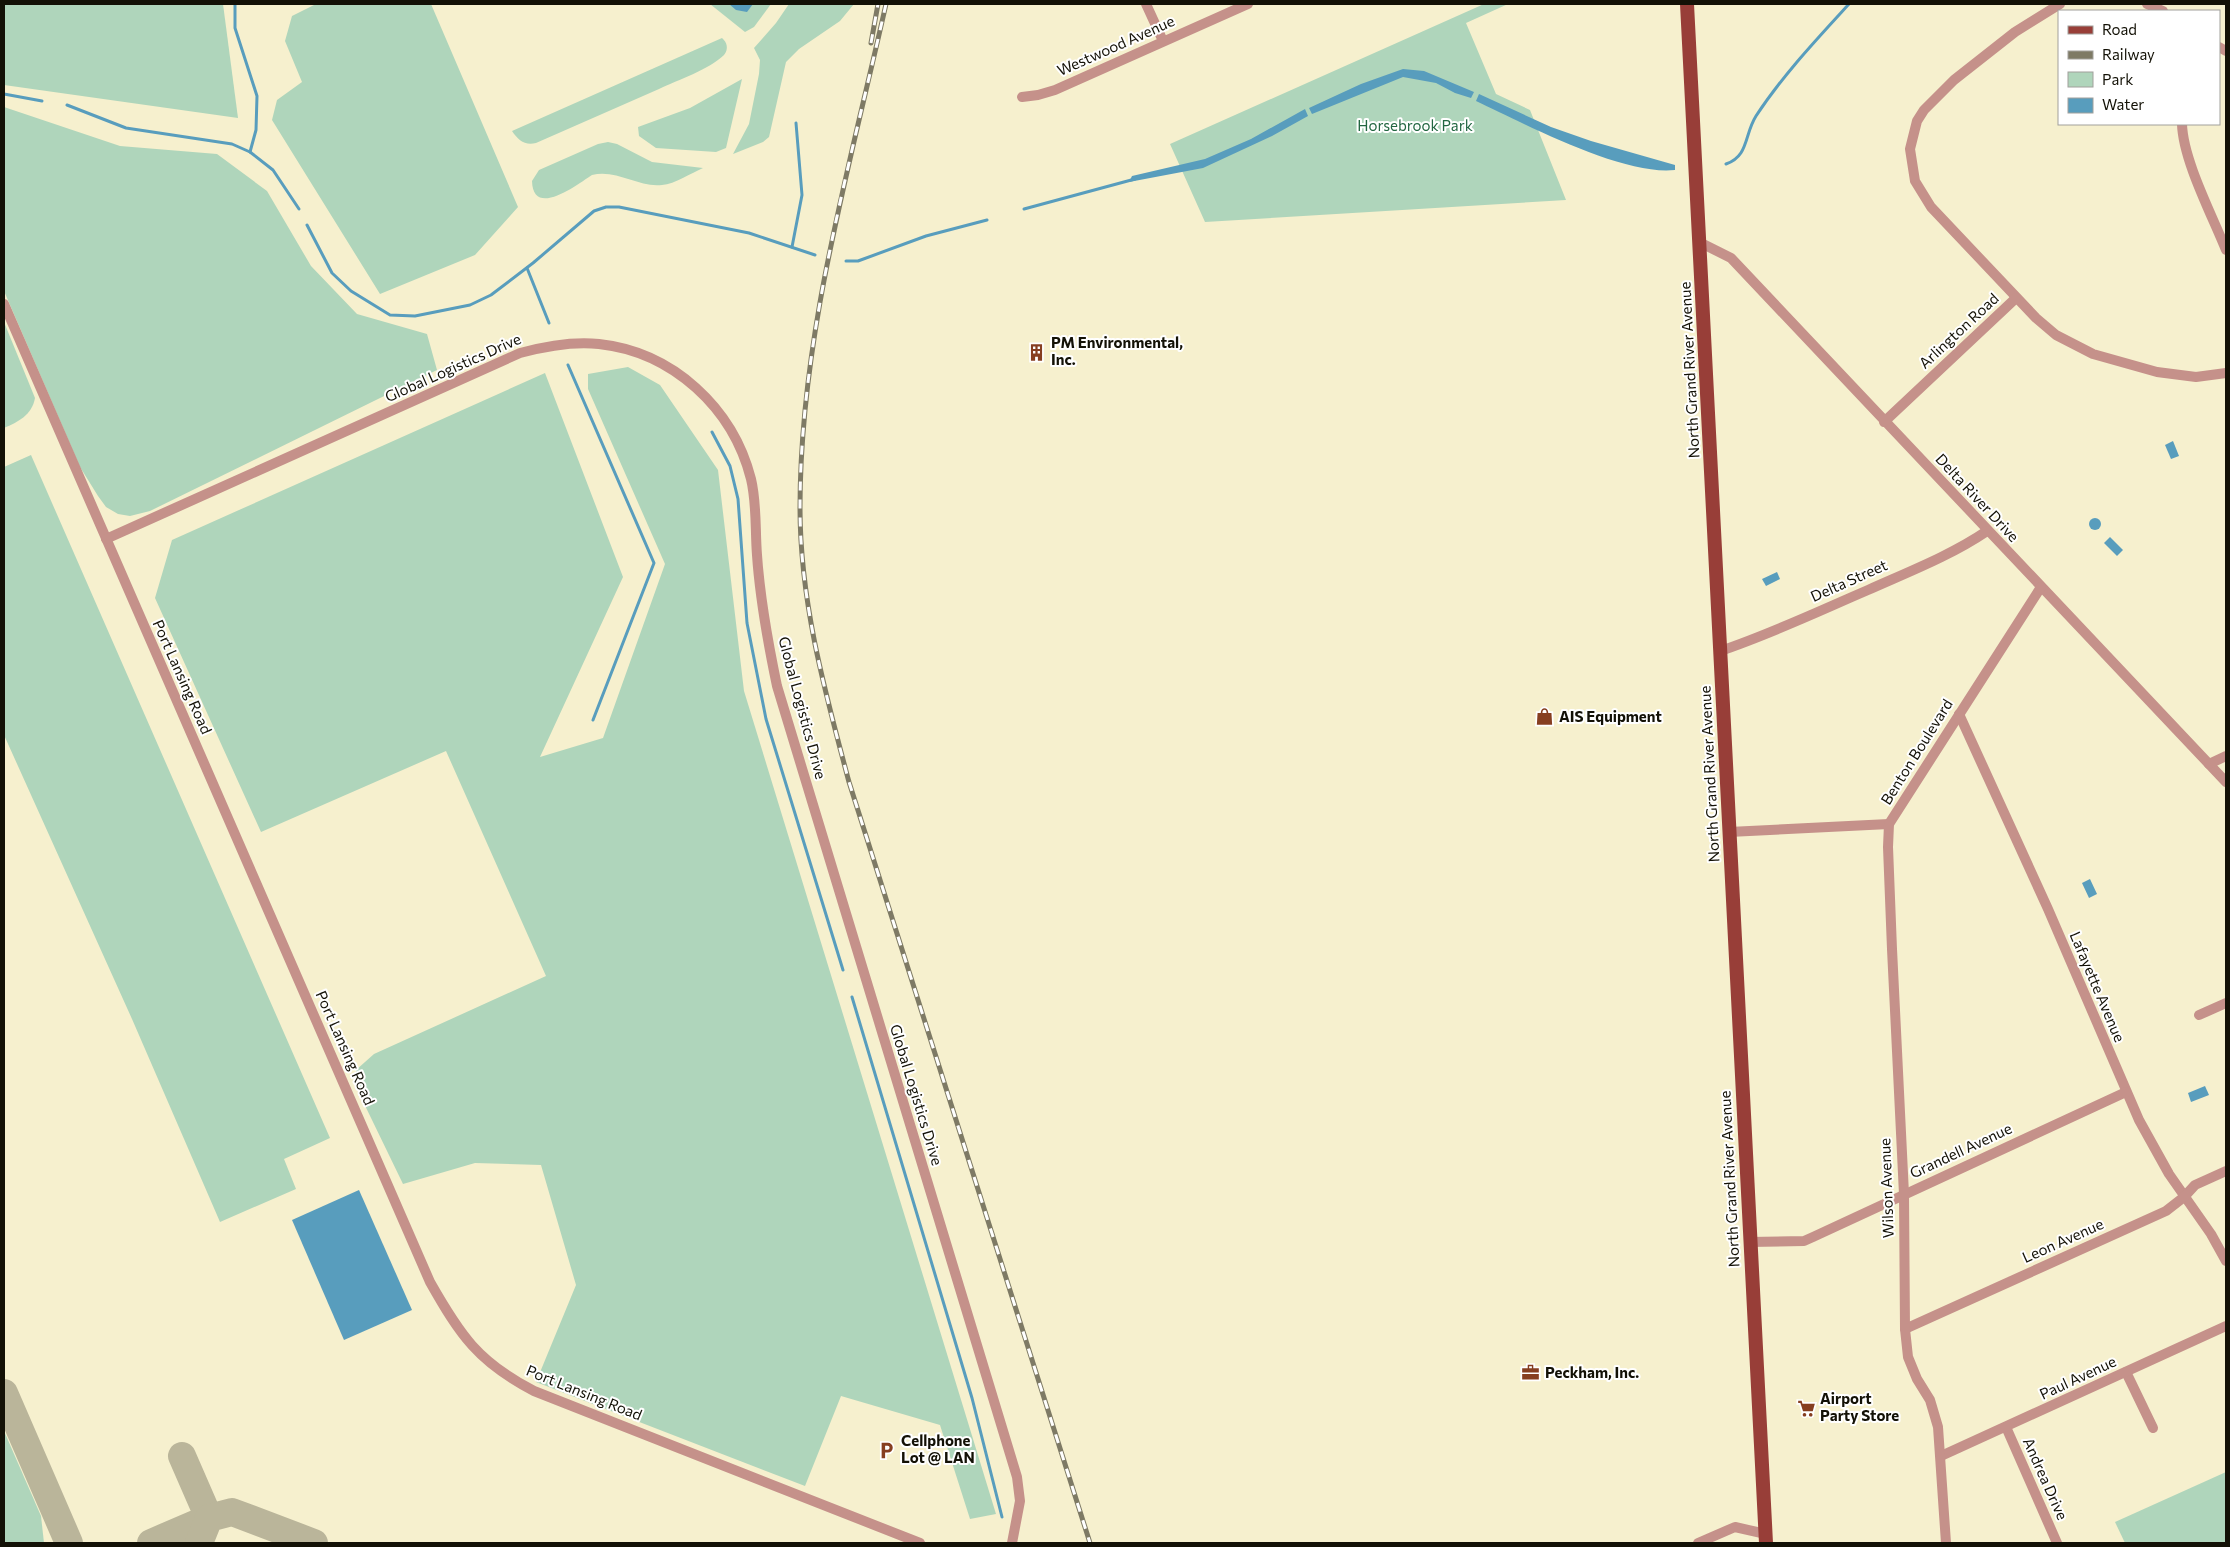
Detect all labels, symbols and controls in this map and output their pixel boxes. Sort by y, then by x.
legend [2058,10,2220,125]
street label: Westwood Avenue [1054,11,1177,79]
text: Road [2102,20,2137,38]
text: Railway [2102,45,2155,63]
text: Park [2102,70,2133,88]
text: Water [2102,95,2144,113]
park label: Horsebrook Park [1357,116,1473,134]
street label: North Grand River Avenue [1675,281,1703,459]
street label: Arlington Road [1915,289,2002,372]
street label: Global Logistics Drive [382,329,523,405]
place label: PM Environmental, Inc. [1051,333,1183,368]
building icon: PM Environmental, Inc. [1027,342,1047,362]
street label: Delta River Drive [1932,449,2023,545]
street label: Delta Street [1807,555,1890,605]
street label: Port Lansing Road [150,617,216,737]
street label: Global Logistics Drive [775,634,831,781]
street label: North Grand River Avenue [1695,685,1723,863]
street label: Benton Boulevard [1876,695,1956,808]
shop icon: AIS Equipment [1535,707,1555,727]
place label: AIS Equipment [1559,707,1662,725]
street label: Lafayette Avenue [2067,929,2129,1045]
street label: Port Lansing Road [313,988,379,1108]
street label: Global Logistics Drive [887,1022,947,1168]
street label: North Grand River Avenue [1715,1090,1743,1268]
street label: Grandell Avenue [1907,1119,2014,1182]
street label: Wilson Avenue [1875,1138,1897,1238]
street label: Leon Avenue [2019,1214,2106,1266]
street label: Paul Avenue [2036,1352,2119,1403]
street label: Port Lansing Road [524,1361,645,1424]
office icon: Peckham, Inc. [1521,1363,1541,1383]
place label: Peckham, Inc. [1545,1363,1639,1381]
place label: Airport Party Store [1820,1389,1899,1424]
supermarket icon: Airport Party Store [1796,1398,1816,1418]
place label: Cellphone Lot @ LAN [901,1431,975,1466]
street label: Andrea Drive [2020,1435,2072,1523]
parking icon: Cellphone Lot @ LAN [877,1440,897,1460]

